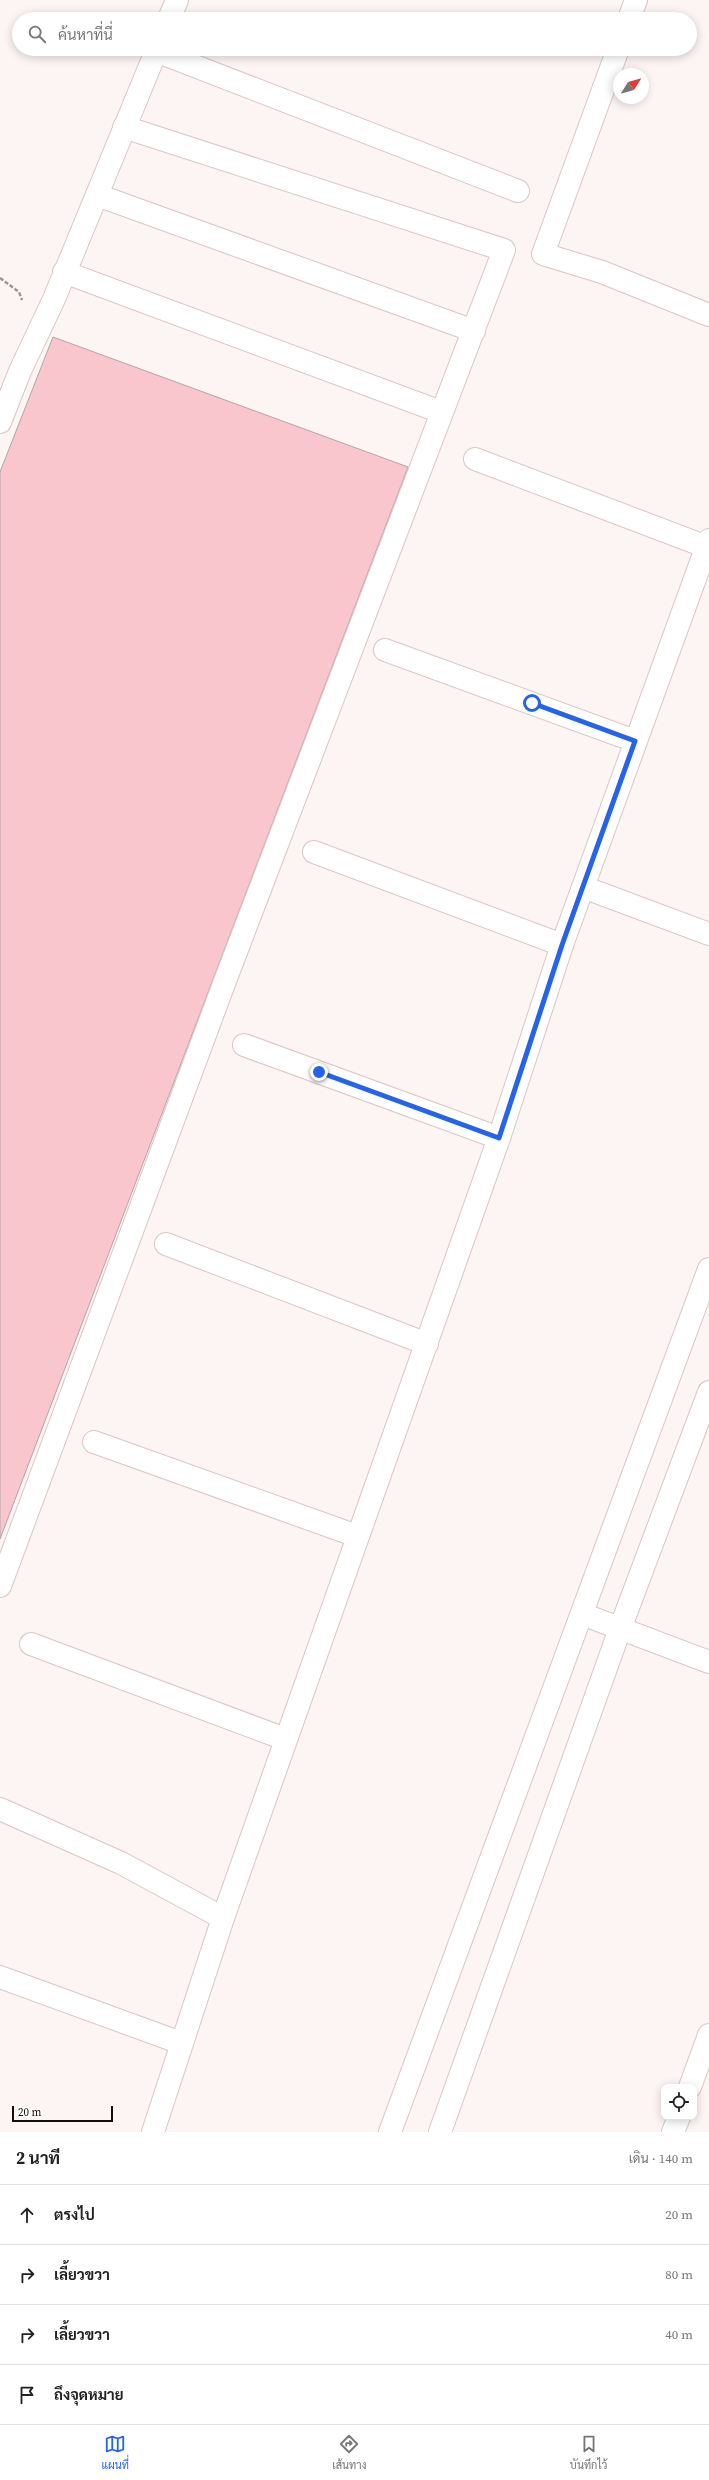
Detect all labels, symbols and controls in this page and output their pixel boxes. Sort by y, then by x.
search box [12,12,697,56]
icon: search [26,23,48,45]
text: ค้นหาที่นี่ [58,24,113,45]
north arrow [613,68,649,104]
route start [523,694,541,712]
route end [310,1063,328,1081]
map controls [661,2084,697,2120]
button: locate [661,2084,697,2120]
scale bar [12,2104,113,2123]
text: 20 m [18,2105,41,2120]
text: 2 นาที [16,2146,60,2170]
text: เดิน · 140 m [629,2150,693,2167]
icon: ahead [16,2204,38,2226]
text: ตรงไป [54,2204,95,2225]
text: 20 m [665,2206,693,2223]
icon: right [16,2264,38,2286]
text: เลี้ยวขวา [54,2264,110,2285]
text: 80 m [665,2266,693,2283]
icon: right [16,2324,38,2346]
text: เลี้ยวขวา [54,2324,110,2345]
text: 40 m [665,2326,693,2343]
icon: arrive [16,2384,38,2406]
text: ถึงจุดหมาย [54,2384,124,2405]
tab: แผนที่ [102,2433,129,2473]
tab: เส้นทาง [332,2433,367,2473]
tab: บันทึกไว้ [570,2433,607,2473]

